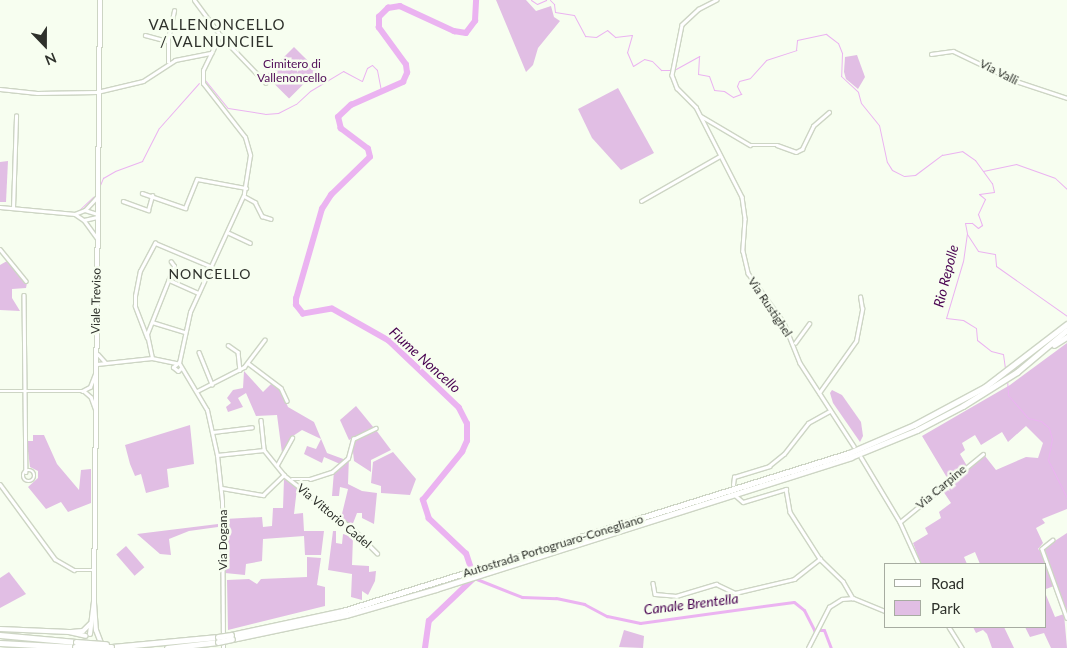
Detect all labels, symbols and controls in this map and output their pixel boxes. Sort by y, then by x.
district label: VALLENONCELLO / VALNUNCIEL [147,15,287,50]
north arrow [20,20,70,70]
text: N [43,49,59,69]
street label: Via Valli [977,56,1021,88]
park label: Cimitero di Vallenoncello [257,57,327,85]
water label: Rio Repolle [930,243,962,309]
district label: NONCELLO [167,266,253,282]
street label: Viale Treviso [88,268,104,334]
street label: Via Rustighel [745,274,795,340]
water label: Fiume Noncello [386,324,464,396]
street label: Via Carpine [913,462,969,512]
street label: Via Vittorio Cadel [294,481,374,551]
street label: Via Dogana [216,510,230,570]
street label: Autostrada Portogruaro-Conegliano [461,512,645,580]
legend [884,563,1047,628]
text: Road [931,574,964,592]
water label: Canale Brentella [643,590,739,618]
text: Park [931,599,960,617]

